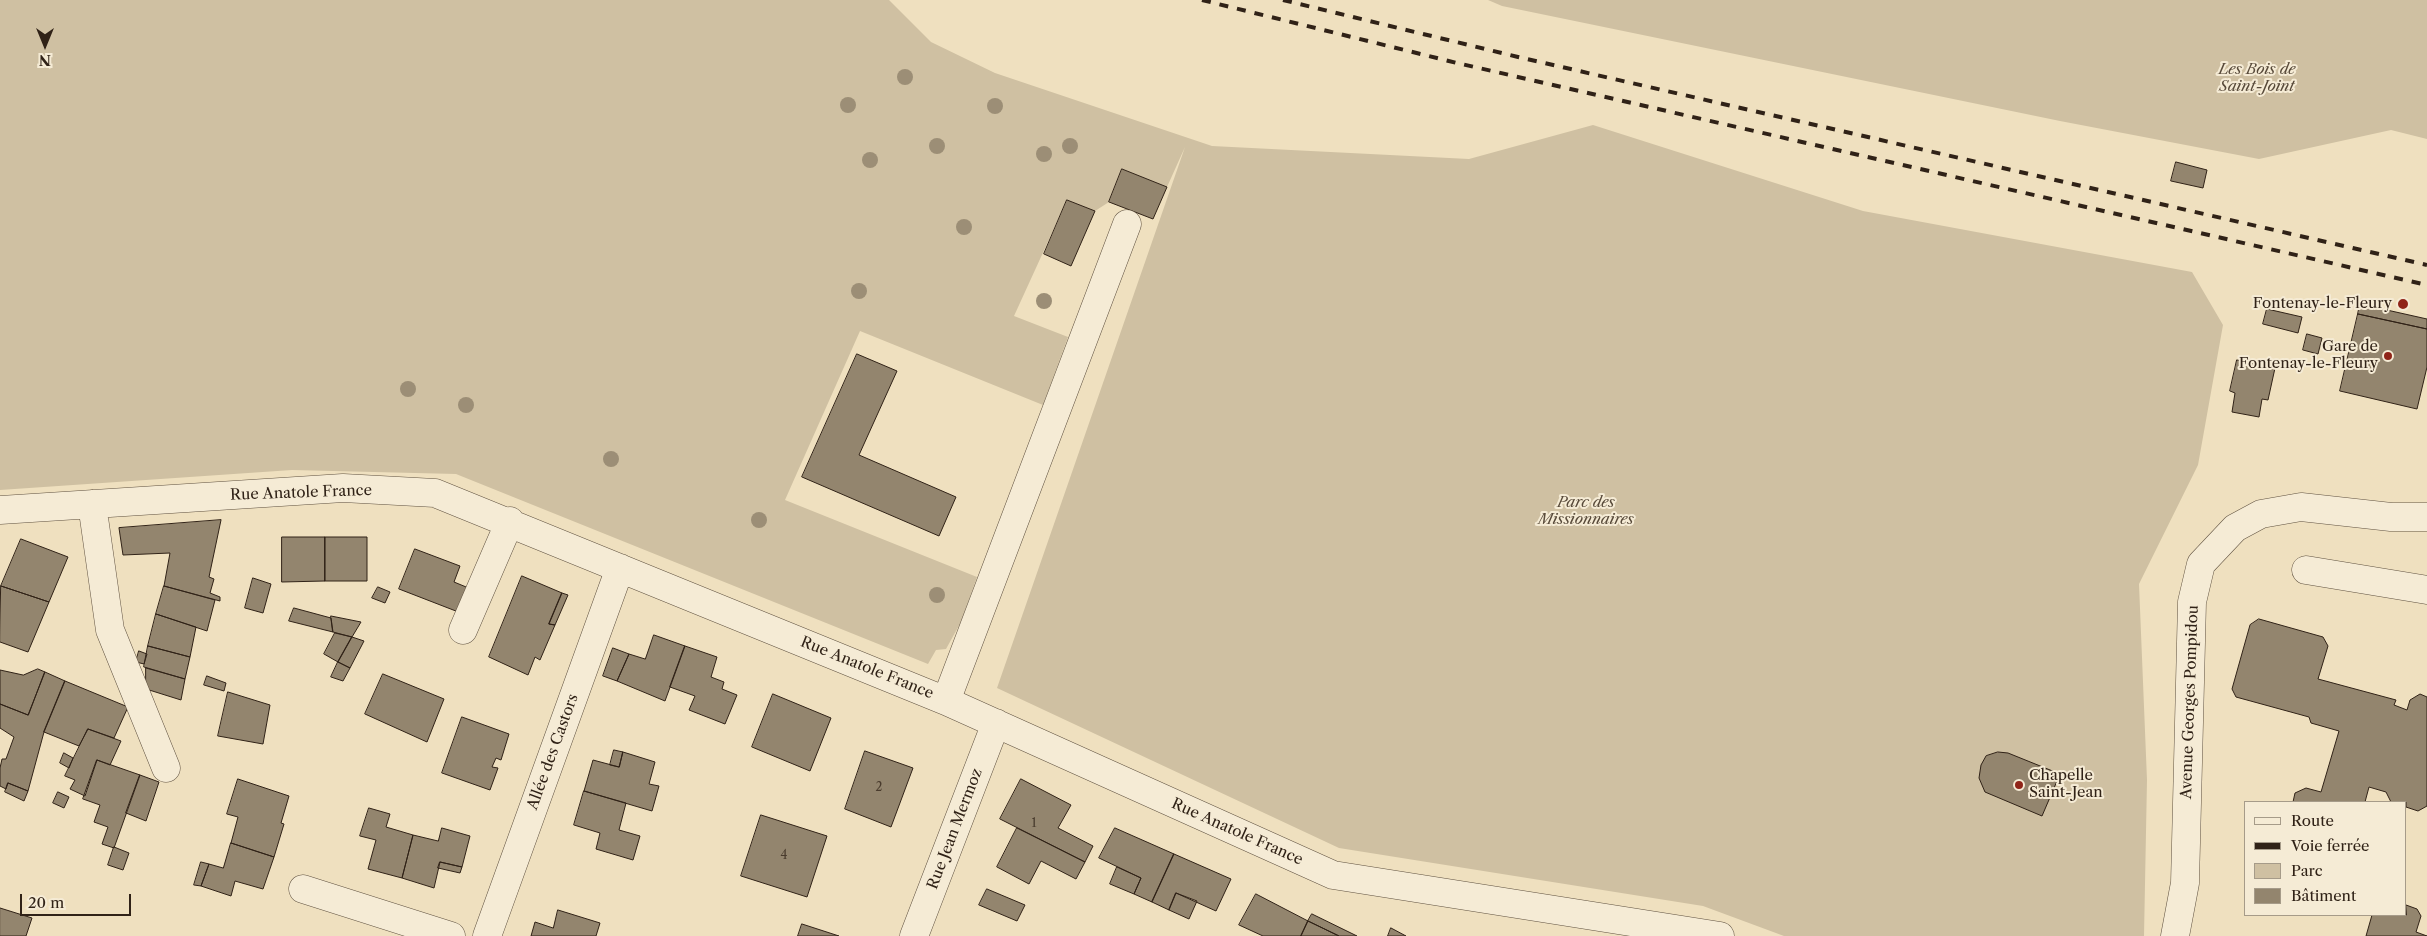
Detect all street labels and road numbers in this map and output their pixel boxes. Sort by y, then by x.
street label: Rue Anatole France [230,482,372,504]
street label: Avenue Georges Pompidou [2178,605,2202,799]
street label: Rue Anatole France [798,633,936,703]
street label: Allée des Castors [524,692,582,812]
street label: Rue Jean Mermoz [924,766,986,892]
street label: Rue Anatole France [1169,795,1305,869]

